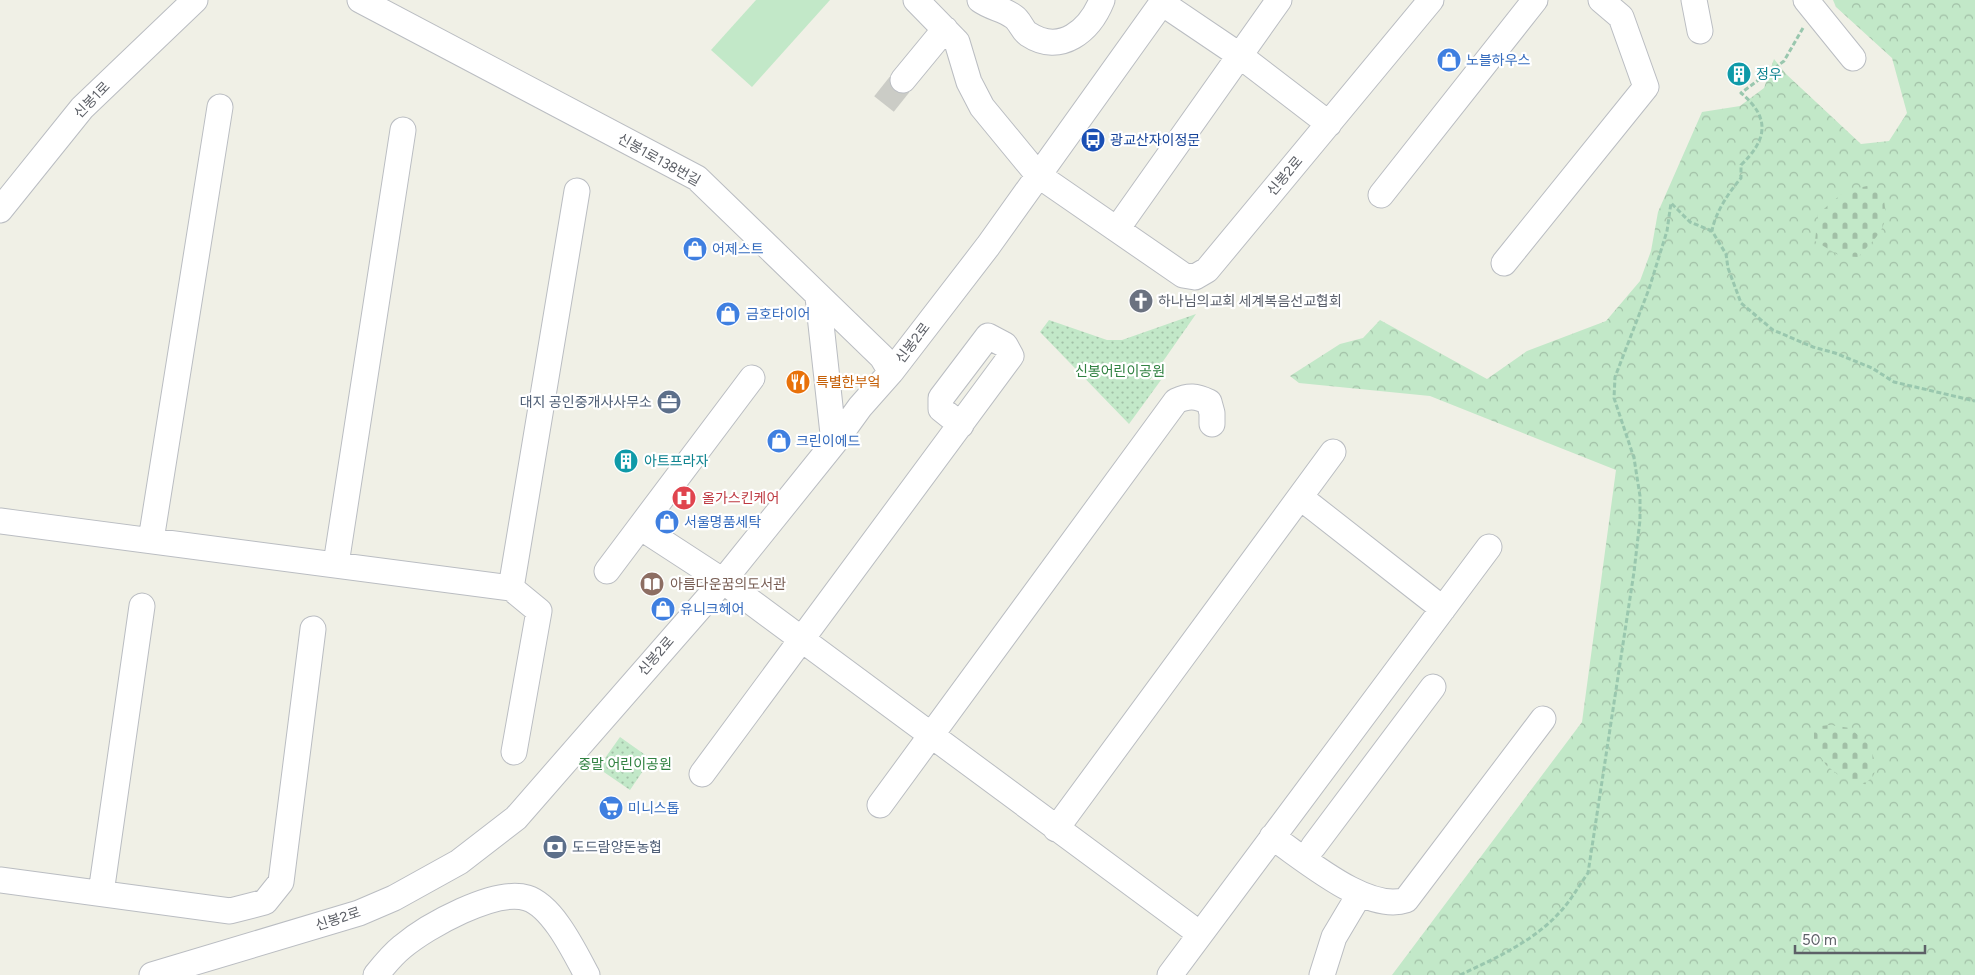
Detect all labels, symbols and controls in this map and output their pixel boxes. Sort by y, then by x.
shop icon: 노블하우스 [1436,47,1462,73]
place label: 노블하우스 [1466,52,1531,69]
building icon: 정우 [1726,61,1752,87]
place label: 정우 [1756,66,1782,83]
street label: 신봉1로 [70,78,114,122]
bus stop icon: 광교산자이정문 [1080,127,1106,153]
street label: 신봉1로138번길 [615,130,703,190]
place label: 광교산자이정문 [1110,132,1200,149]
street label: 신봉2로 [1264,153,1307,199]
shop icon: 어제스트 [682,236,708,262]
place label: 어제스트 [712,241,764,258]
church icon: 하나님의교회 세계복음선교협회 [1128,288,1154,314]
place label: 하나님의교회 세계복음선교협회 [1158,293,1342,310]
shop icon: 금호타이어 [715,301,741,327]
place label: 금호타이어 [746,306,810,323]
street label: 신봉2로 [892,319,934,367]
park label: 신봉어린이공원 [1075,363,1165,380]
restaurant icon: 특별한부엌 [785,369,811,395]
place label: 특별한부엌 [816,374,880,391]
office icon: 대지 공인중개사사무소 [656,389,682,415]
place label: 대지 공인중개사사무소 [520,394,652,411]
shop icon: 크린이에드 [766,428,792,454]
place label: 크린이에드 [796,433,861,450]
building icon: 아트프라자 [613,448,639,474]
place label: 아트프라자 [644,453,709,470]
hospital icon: 올가스킨케어 [671,485,697,511]
place label: 올가스킨케어 [702,490,779,507]
shop icon: 서울명품세탁 [654,509,680,535]
place label: 서울명품세탁 [684,514,761,531]
library icon: 아름다운꿈의도서관 [639,571,665,597]
place label: 아름다운꿈의도서관 [670,576,786,593]
shop icon: 유니크헤어 [650,596,676,622]
place label: 유니크헤어 [680,601,744,618]
street label: 신봉2로 [634,633,678,679]
park label: 중말 어린이공원 [578,756,672,773]
supermarket icon: 미니스톱 [598,795,624,821]
place label: 미니스톱 [628,800,680,817]
bank icon: 도드람양돈농협 [542,834,568,860]
place label: 도드람양돈농협 [572,839,662,856]
street label: 신봉2로 [313,904,363,934]
scale bar [1795,922,1925,954]
text: 50 m [1802,931,1837,949]

